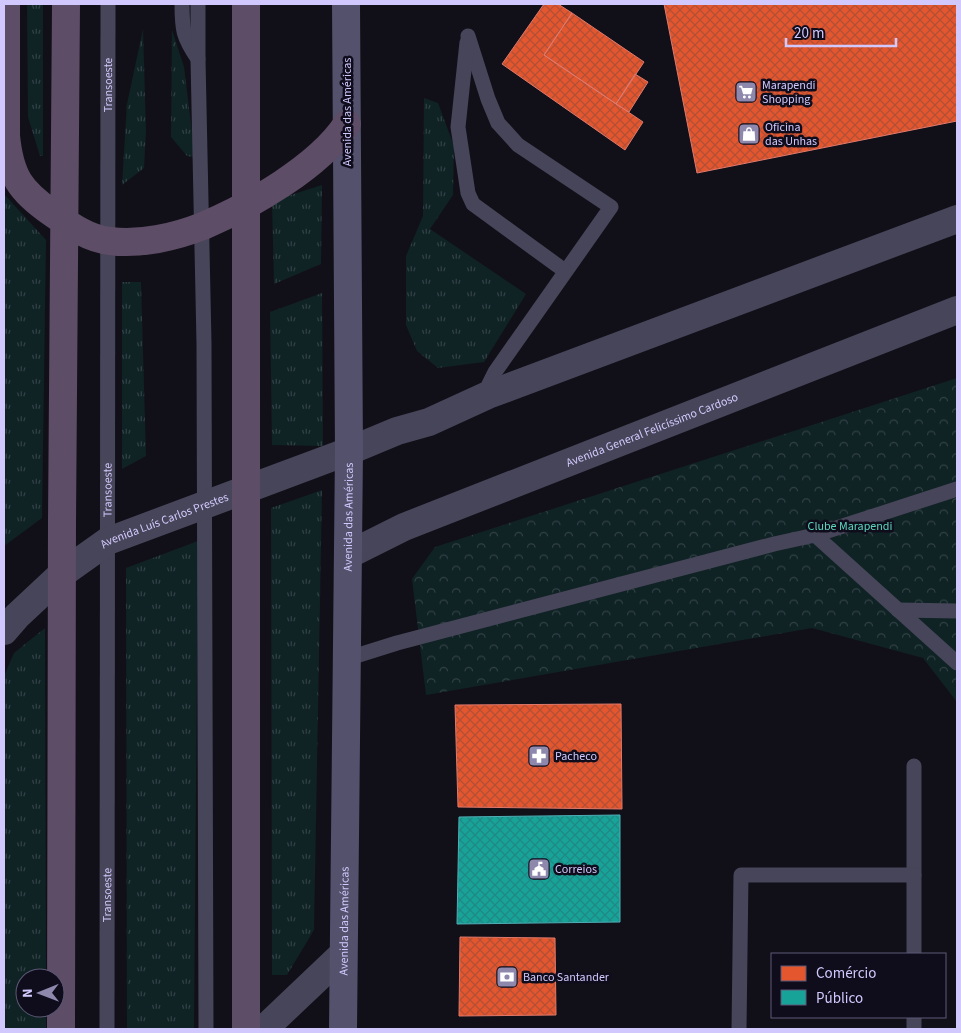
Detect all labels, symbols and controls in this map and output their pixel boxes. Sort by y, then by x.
scale bar [786,15,896,47]
text: 20 m [794,23,824,44]
street label: Transoeste [99,58,116,112]
street label: Avenida das Américas [339,58,356,166]
place label: Marapendi Shopping [762,77,816,108]
supermarket icon: Marapendi Shopping [734,80,758,104]
place label: Oficina das Unhas [765,119,817,150]
shop icon: Oficina das Unhas [737,122,761,146]
street label: Avenida General Felicíssimo Cardoso [563,388,741,471]
street label: Transoeste [99,463,116,517]
street label: Avenida das Américas [339,463,357,572]
street label: Avenida Luís Carlos Prestes [97,488,231,553]
park label: Clube Marapendi [808,518,893,535]
pharmacy icon: Pacheco [527,744,551,768]
place label: Pacheco [555,748,597,765]
public building icon: Correios [527,857,551,881]
place label: Correios [555,861,597,878]
street label: Avenida das Américas [335,867,353,975]
street label: Transoeste [99,868,116,922]
legend [771,953,946,1018]
text: Comércio [816,963,876,984]
bank icon: Banco Santander [495,965,519,989]
north arrow [15,968,65,1018]
place label: Banco Santander [523,969,610,986]
text: N [18,988,38,998]
text: Público [816,988,863,1009]

